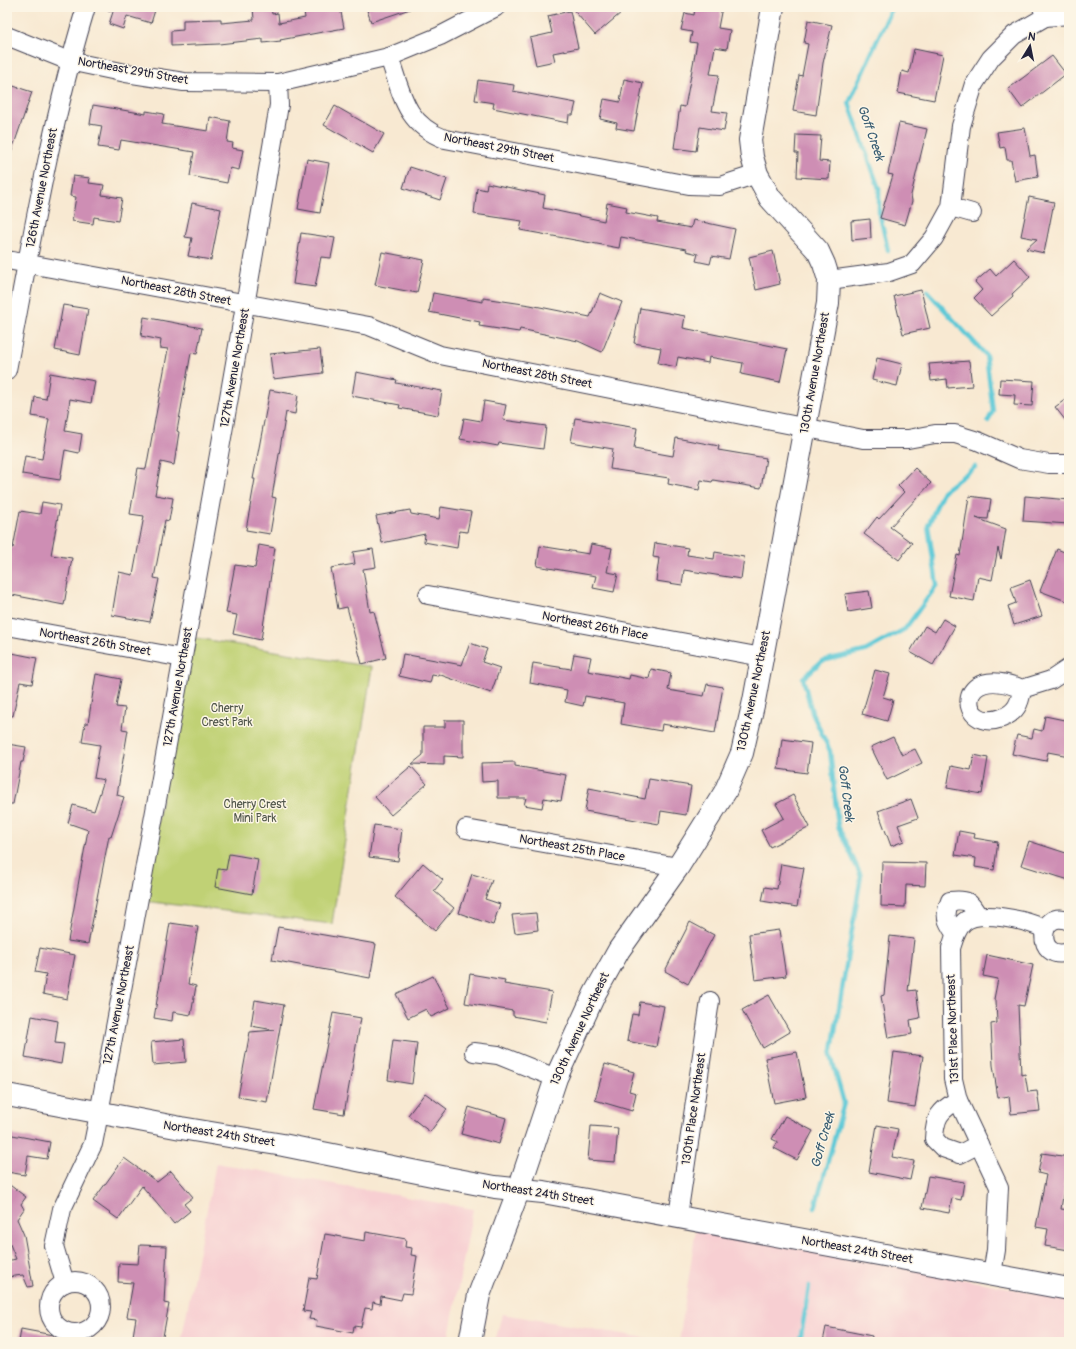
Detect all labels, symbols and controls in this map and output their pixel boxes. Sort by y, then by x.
north arrow [1010,26,1050,66]
text: N [1027,30,1037,44]
street label: Northeast 29th Street [76,54,190,88]
water label: Goff Creek [854,103,888,164]
street label: 126th Avenue Northeast [23,127,61,249]
street label: Northeast 29th Street [443,130,556,166]
street label: Northeast 28th Street [120,273,233,309]
street label: 127th Avenue Northeast [217,307,253,429]
street label: 130th Avenue Northeast [797,311,833,435]
street label: Northeast 28th Street [481,356,594,392]
street label: Northeast 26th Place [541,608,649,644]
street label: Northeast 26th Street [38,625,152,659]
street label: 127th Avenue Northeast [160,626,196,748]
street label: 130th Avenue Northeast [734,629,774,753]
park label: Cherry Crest Park [201,701,253,730]
water label: Goff Creek [835,763,858,824]
park label: Cherry Crest Mini Park [224,797,287,826]
street label: Northeast 25th Place [518,831,626,865]
street label: 127th Avenue Northeast [100,944,138,1066]
street label: 130th Avenue Northeast [547,970,613,1088]
street label: 131st Place Northeast [944,974,962,1084]
street label: 130th Place Northeast [679,1052,709,1166]
water label: Goff Creek [807,1109,839,1170]
street label: Northeast 24th Street [162,1118,276,1150]
street label: Northeast 24th Street [481,1177,595,1209]
street label: Northeast 24th Street [800,1233,914,1267]

